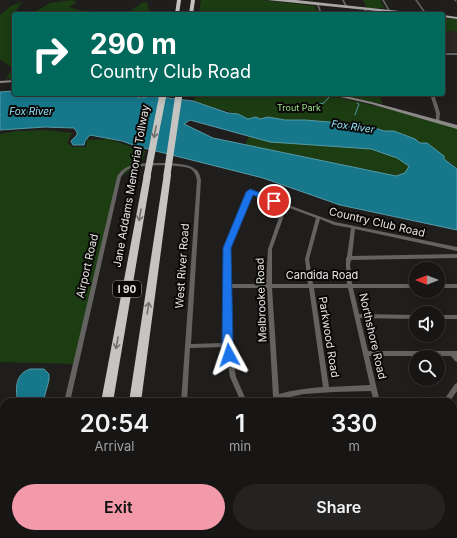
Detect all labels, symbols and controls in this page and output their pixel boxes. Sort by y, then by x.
text: 290 m [90,27,177,61]
icon: right [24,28,76,80]
text: Country Club Road [90,61,251,82]
park label: Trout Park [277,102,321,113]
street label: Jane Addams Memorial Tollway [110,103,152,269]
water label: Fox River [9,105,53,117]
water label: Fox River [331,117,376,135]
one-way arrow [151,125,159,138]
pin [257,184,291,218]
icon: arrive [263,190,285,212]
street label: Country Club Road [327,204,427,240]
one-way arrow [136,208,144,221]
street label: West River Road [172,223,192,309]
street label: Airport Road [73,233,101,299]
street label: Melbrooke Road [253,257,269,343]
north arrow [409,262,445,298]
map controls [409,262,445,386]
street label: Candida Road [286,268,358,282]
road number: I 90 [113,281,141,297]
street label: Northshore Road [356,291,390,381]
street label: Parkwood Road [316,295,342,379]
one-way arrow [144,302,152,315]
button: sound [409,306,445,342]
position arrow [208,334,250,376]
one-way arrow [113,336,121,349]
button: search [409,350,445,386]
text: 20:54 [80,409,149,438]
text: 1 [235,409,245,438]
text: 330 [331,409,377,438]
text: Arrival [94,438,134,454]
text: min [229,438,251,454]
text: m [348,438,360,454]
button: Exit [12,484,225,530]
button: Share [233,484,445,530]

